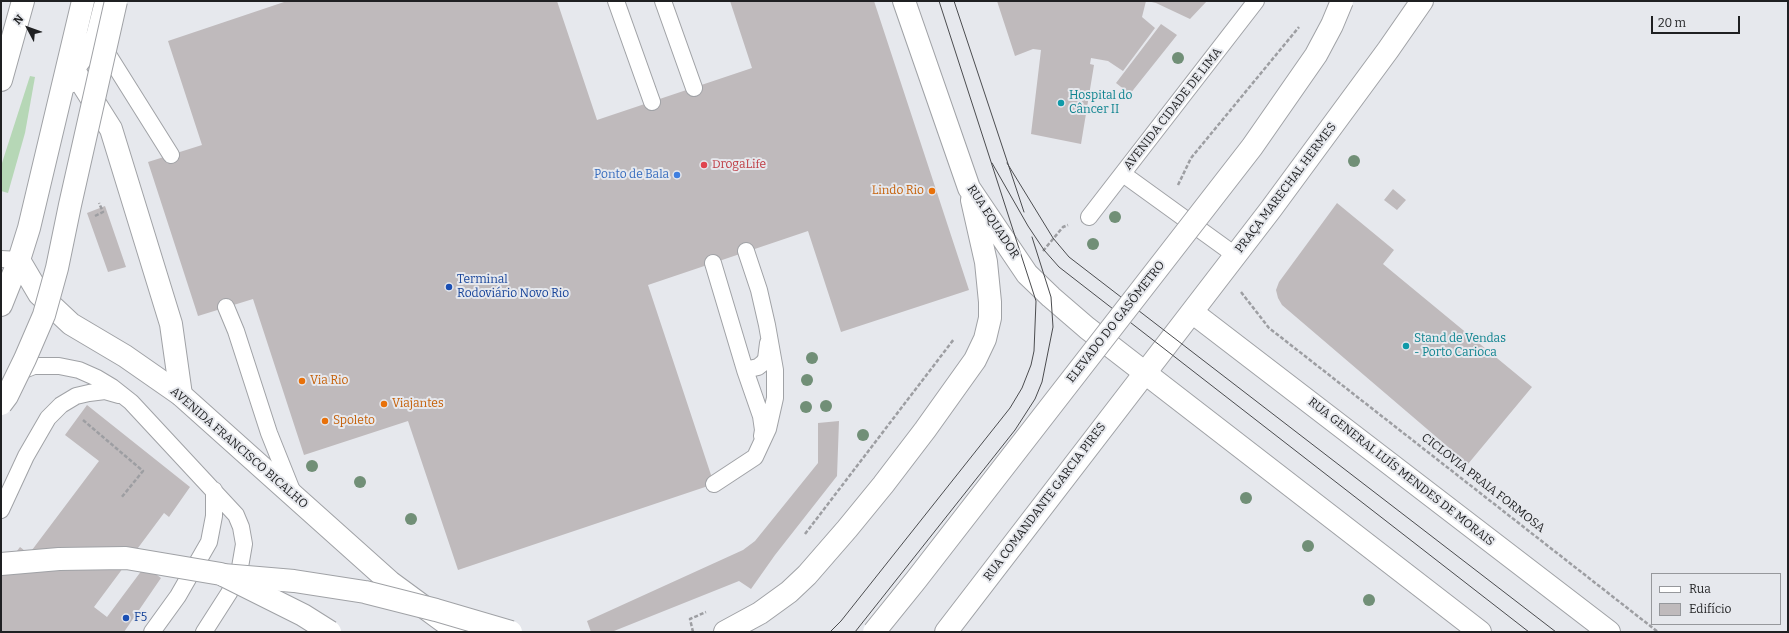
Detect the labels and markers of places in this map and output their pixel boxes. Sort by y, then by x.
place label: Hospital do Câncer II [1069,89,1132,117]
marker: Hospital do Câncer II [1056,98,1066,108]
place label: DrogaLife [712,158,766,172]
marker: DrogaLife [699,160,709,170]
place label: Ponto de Bala [594,168,669,182]
marker: Ponto de Bala [672,170,682,180]
place label: Lindo Rio [872,184,924,198]
marker: Lindo Rio [927,186,937,196]
place label: Terminal Rodoviário Novo Rio [457,273,569,301]
marker: Terminal Rodoviário Novo Rio [444,282,454,292]
place label: Stand de Vendas - Porto Carioca [1414,332,1506,360]
marker: Stand de Vendas - Porto Carioca [1401,341,1411,351]
place label: Via Rio [310,374,348,388]
marker: Via Rio [297,376,307,386]
place label: Viajantes [392,397,444,411]
marker: Viajantes [379,399,389,409]
place label: Spoleto [333,414,375,428]
marker: Spoleto [320,416,330,426]
place label: F5 [134,611,147,625]
marker: F5 [121,613,131,623]

